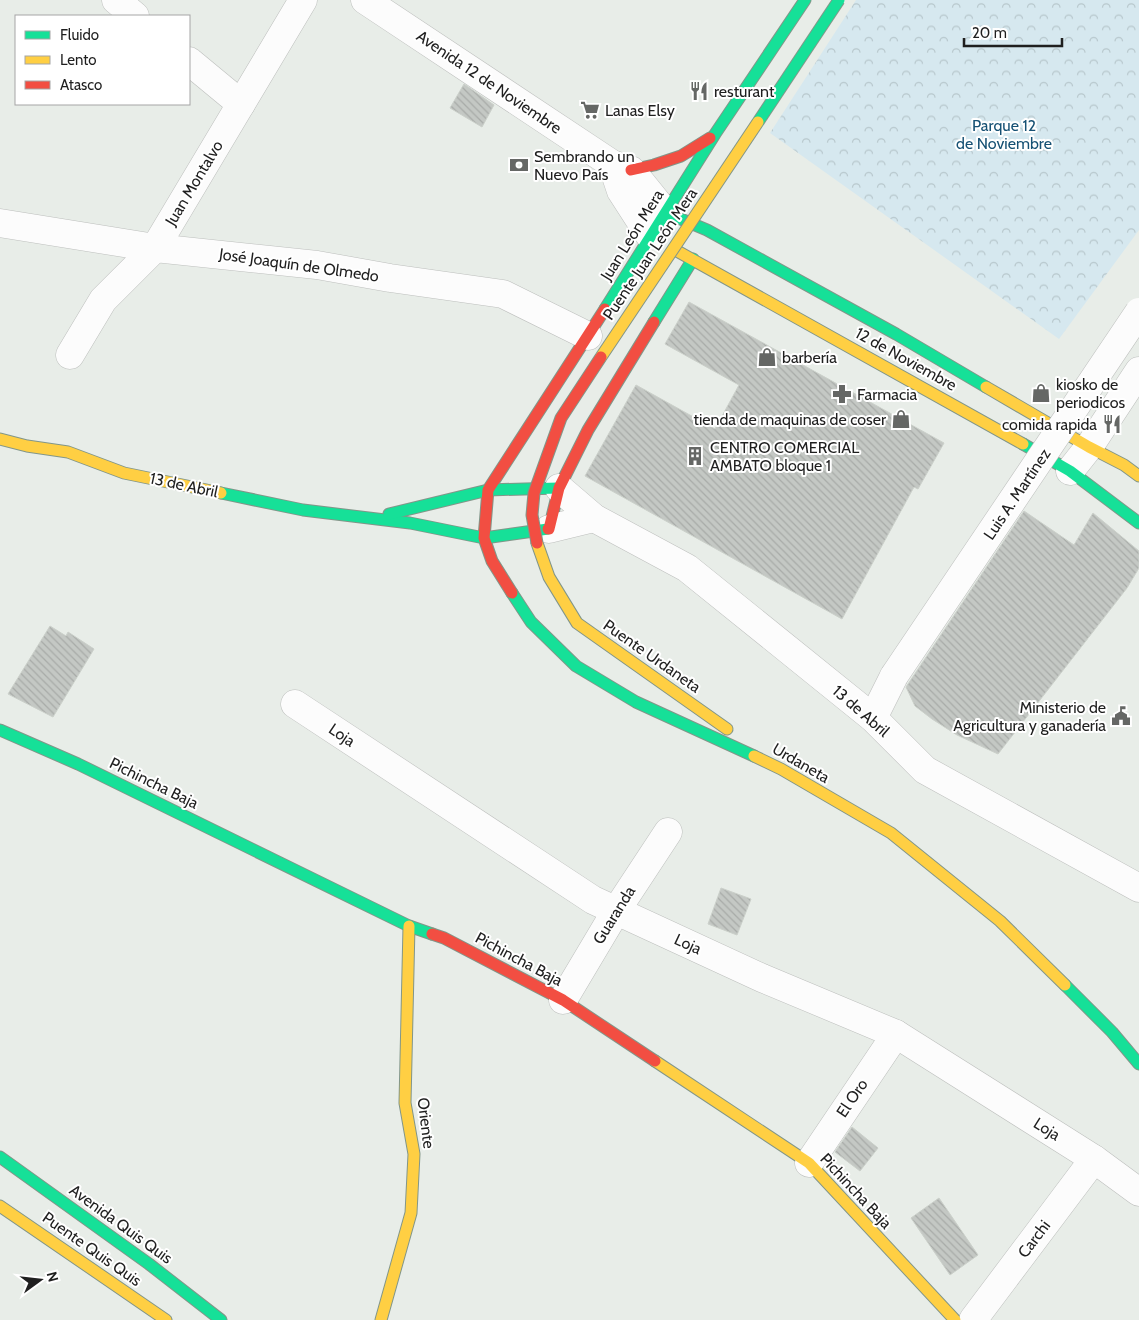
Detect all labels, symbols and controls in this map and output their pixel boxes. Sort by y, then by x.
legend [15,15,190,105]
scale bar [964,15,1062,47]
text: 20 m [972,24,1007,42]
text: Fluido [60,26,99,44]
street label: Avenida 12 de Noviembre [413,26,565,138]
text: Lento [60,51,97,69]
text: Atasco [60,76,102,94]
restaurant icon: resturant [688,80,710,102]
place label: resturant [714,82,775,101]
supermarket icon: Lanas Elsy [579,99,601,121]
place label: Lanas Elsy [605,101,675,120]
park label: Parque 12 de Noviembre [956,116,1052,153]
street label: Juan Montalvo [161,137,227,230]
place label: Sembrando un Nuevo País [534,147,635,184]
bank icon: Sembrando un Nuevo País [508,154,530,176]
street label: Puente Juan León Mera [599,184,701,324]
street label: Juan León Mera [596,186,668,285]
street label: José Joaquín de Olmedo [217,244,380,286]
street label: 12 de Noviembre [852,323,960,395]
shop icon: barbería [756,346,778,368]
place label: barbería [782,348,837,367]
place label: kiosko de periodicos [1056,375,1126,412]
shop icon: kiosko de periodicos [1030,382,1052,404]
pharmacy icon: Farmacia [831,383,853,405]
place label: Farmacia [857,385,918,404]
shop icon: tienda de maquinas de coser [890,408,912,430]
place label: tienda de maquinas de coser [694,410,887,429]
restaurant icon: comida rapida [1101,413,1123,435]
place label: comida rapida [1002,415,1097,434]
place label: CENTRO COMERCIAL AMBATO bloque 1 [710,438,859,475]
street label: Luis A. Martínez [980,444,1055,543]
building icon: CENTRO COMERCIAL AMBATO bloque 1 [684,445,706,467]
street label: 13 de Abril [148,469,220,502]
street label: Puente Urdaneta [600,615,705,697]
street label: 13 de Abril [829,681,893,741]
place label: Ministerio de Agricultura y ganadería [953,698,1106,735]
public building icon: Ministerio de Agricultura y ganadería [1110,705,1132,727]
street label: Loja [325,719,359,751]
street label: Urdaneta [769,739,833,787]
street label: Pichincha Baja [107,753,202,813]
street label: Guaranda [589,882,639,948]
street label: Pichincha Baja [472,928,566,990]
street label: Loja [671,930,705,959]
street label: El Oro [832,1075,872,1121]
street label: Oriente [413,1096,439,1150]
street label: Loja [1030,1114,1064,1145]
street label: Pichincha Baja [816,1149,896,1233]
street label: Avenida Quis Quis [66,1180,176,1268]
street label: Puente Quis Quis [39,1208,145,1290]
street label: Carchi [1014,1217,1054,1261]
north arrow [15,1255,65,1305]
text: N [43,1270,63,1284]

